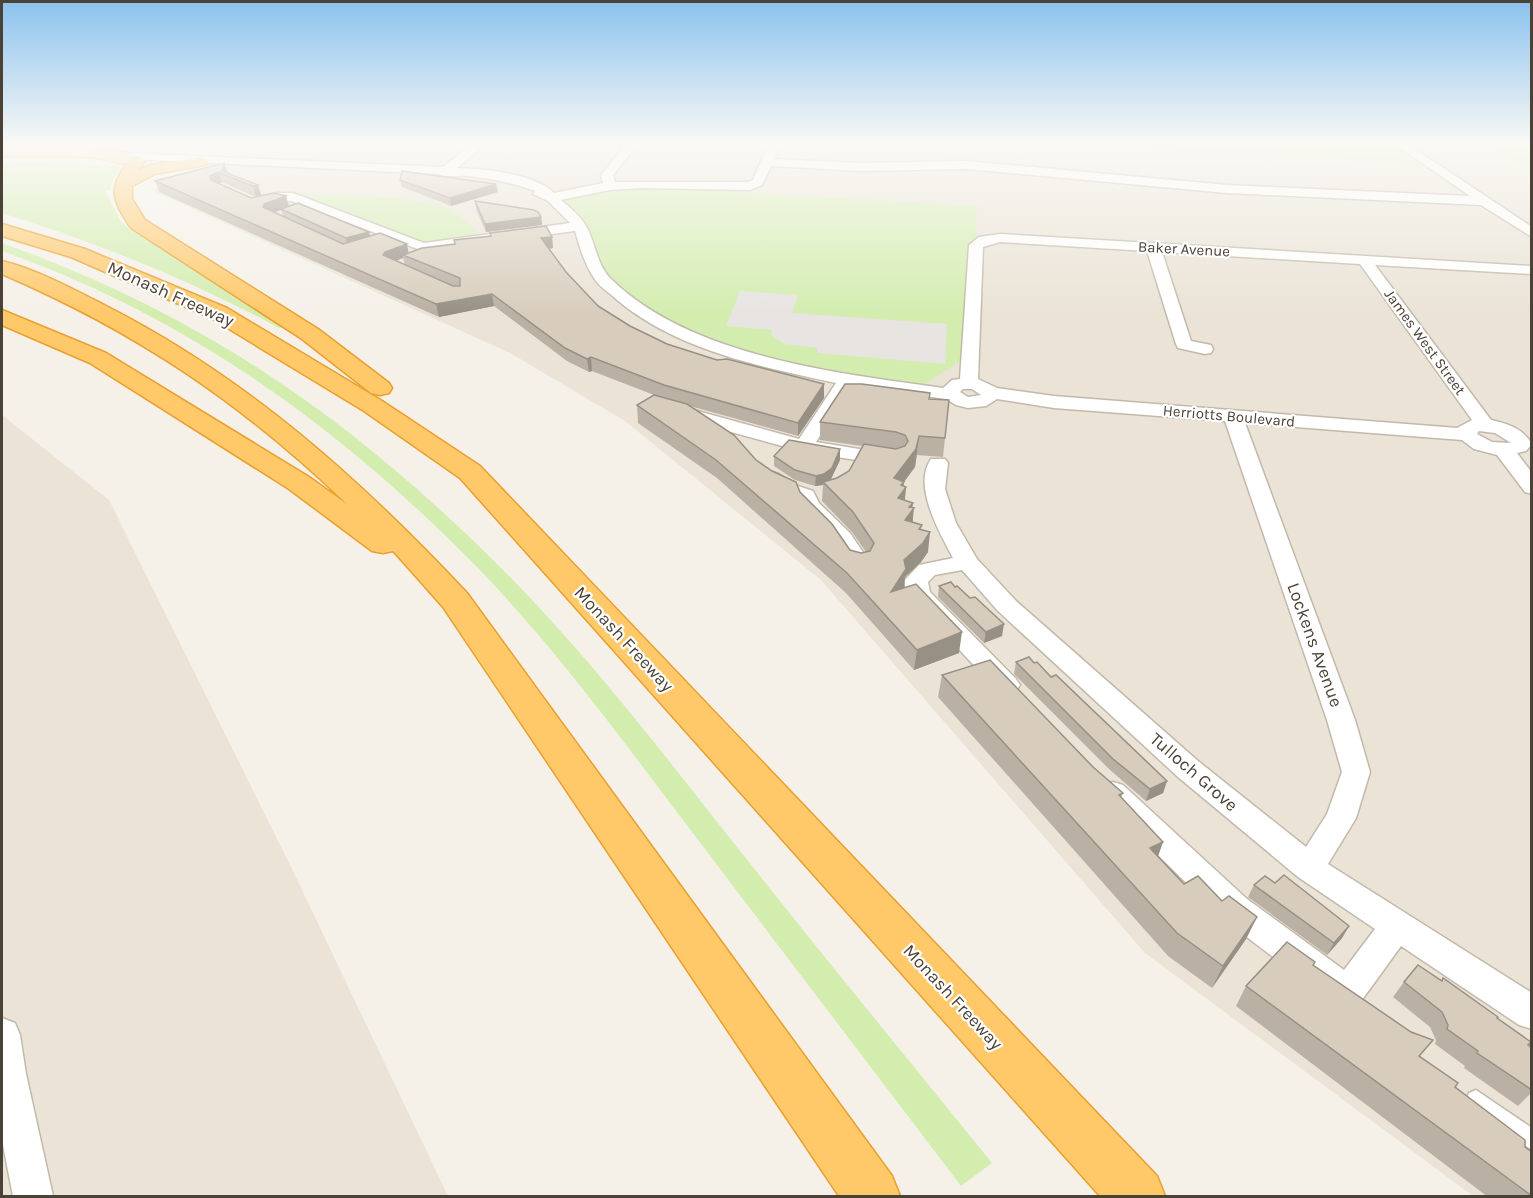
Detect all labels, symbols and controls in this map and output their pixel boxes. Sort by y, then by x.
street label: Baker Avenue [1138,238,1230,260]
street label: Monash Freeway [104,256,238,332]
street label: James West Street [1381,286,1470,399]
street label: Herriotts Boulevard [1162,401,1296,431]
street label: Lockens Avenue [1282,580,1348,710]
street label: Monash Freeway [570,582,679,697]
street label: Tulloch Grove [1146,728,1242,816]
street label: Monash Freeway [899,940,1008,1055]

